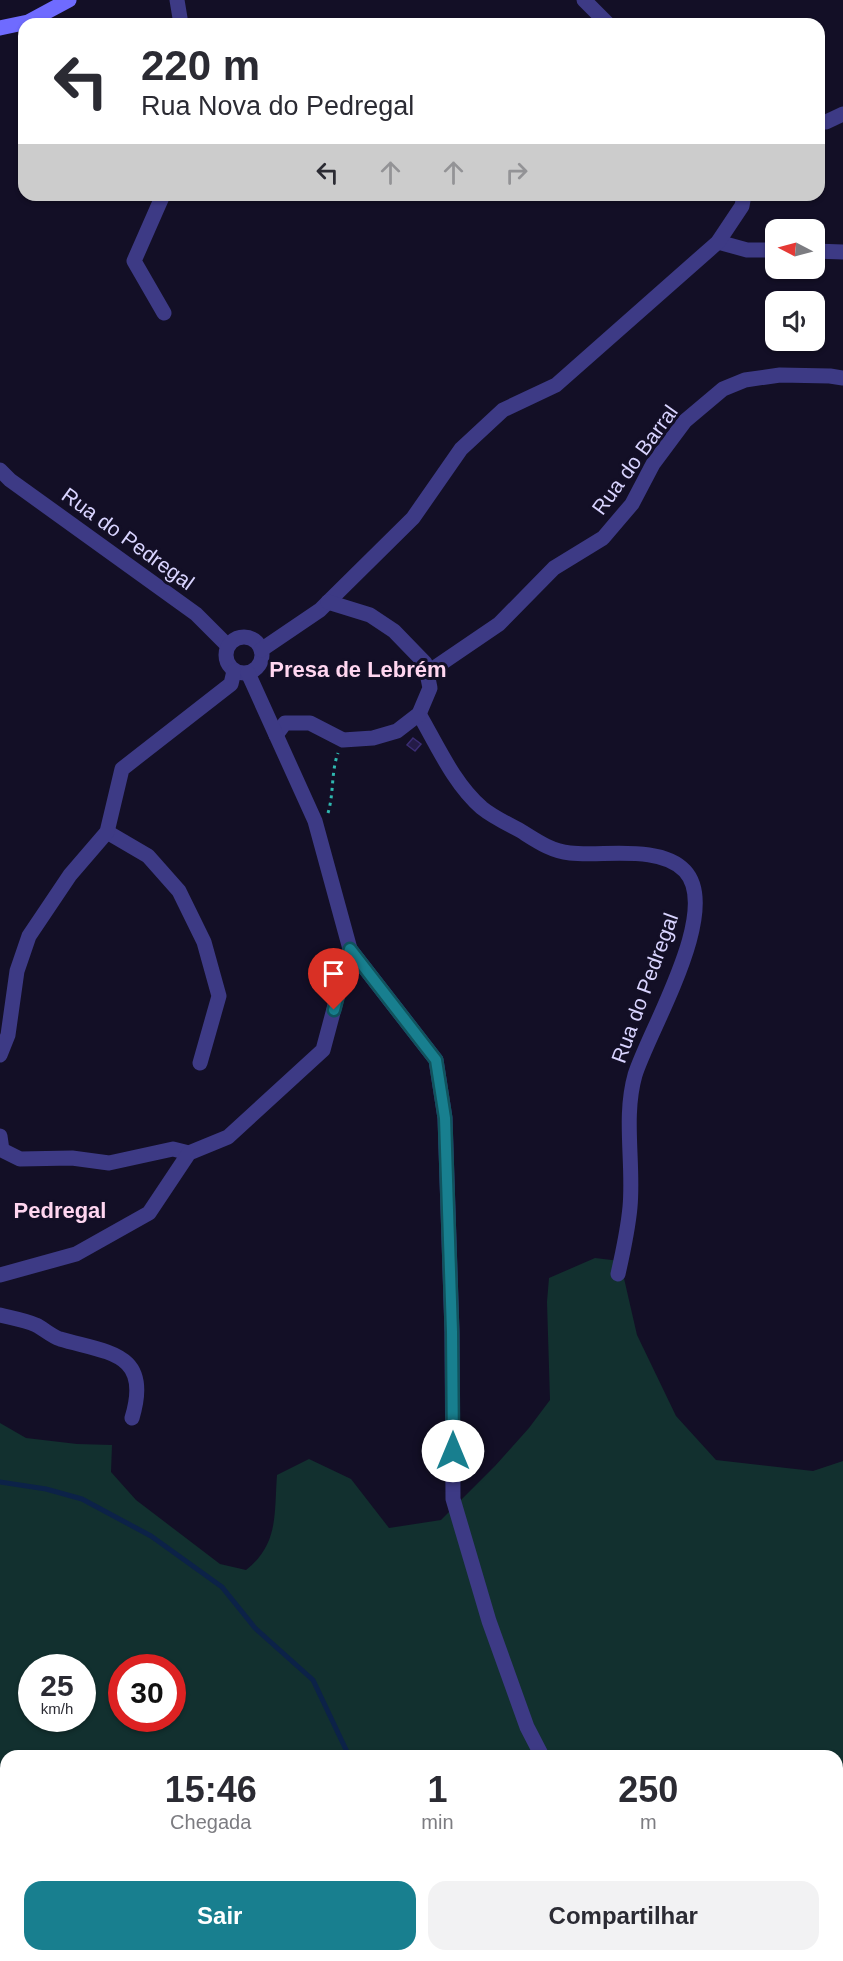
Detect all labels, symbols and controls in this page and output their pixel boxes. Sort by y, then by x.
icon: left [42,42,120,120]
text: 220 m [141,42,260,89]
text: Rua Nova do Pedregal [141,91,414,121]
icon: left [311,156,344,189]
icon: ahead [374,156,407,189]
icon: ahead [437,156,470,189]
icon: right [500,156,533,189]
north arrow [765,219,825,279]
map controls [765,219,825,351]
button: sound [765,291,825,351]
street label: Rua do Barral [587,401,682,519]
street label: Rua do Pedregal [58,483,199,594]
district label: Presa de Lebrém [269,657,447,682]
street label: Rua do Pedregal [607,910,682,1066]
pin [308,948,359,1010]
icon: arrive [317,957,350,990]
district label: Pedregal [14,1198,106,1223]
position arrow [421,1419,485,1483]
speed limit sign: 30 [108,1654,186,1732]
text: 25 [40,1669,74,1702]
text: km/h [41,1700,73,1717]
text: 15:46 [165,1769,257,1810]
text: 1 [427,1769,447,1810]
text: 250 [618,1769,678,1810]
text: Chegada [170,1811,251,1833]
text: min [421,1811,454,1833]
text: m [640,1811,657,1833]
button: Sair [24,1881,416,1950]
button: Compartilhar [428,1881,819,1950]

